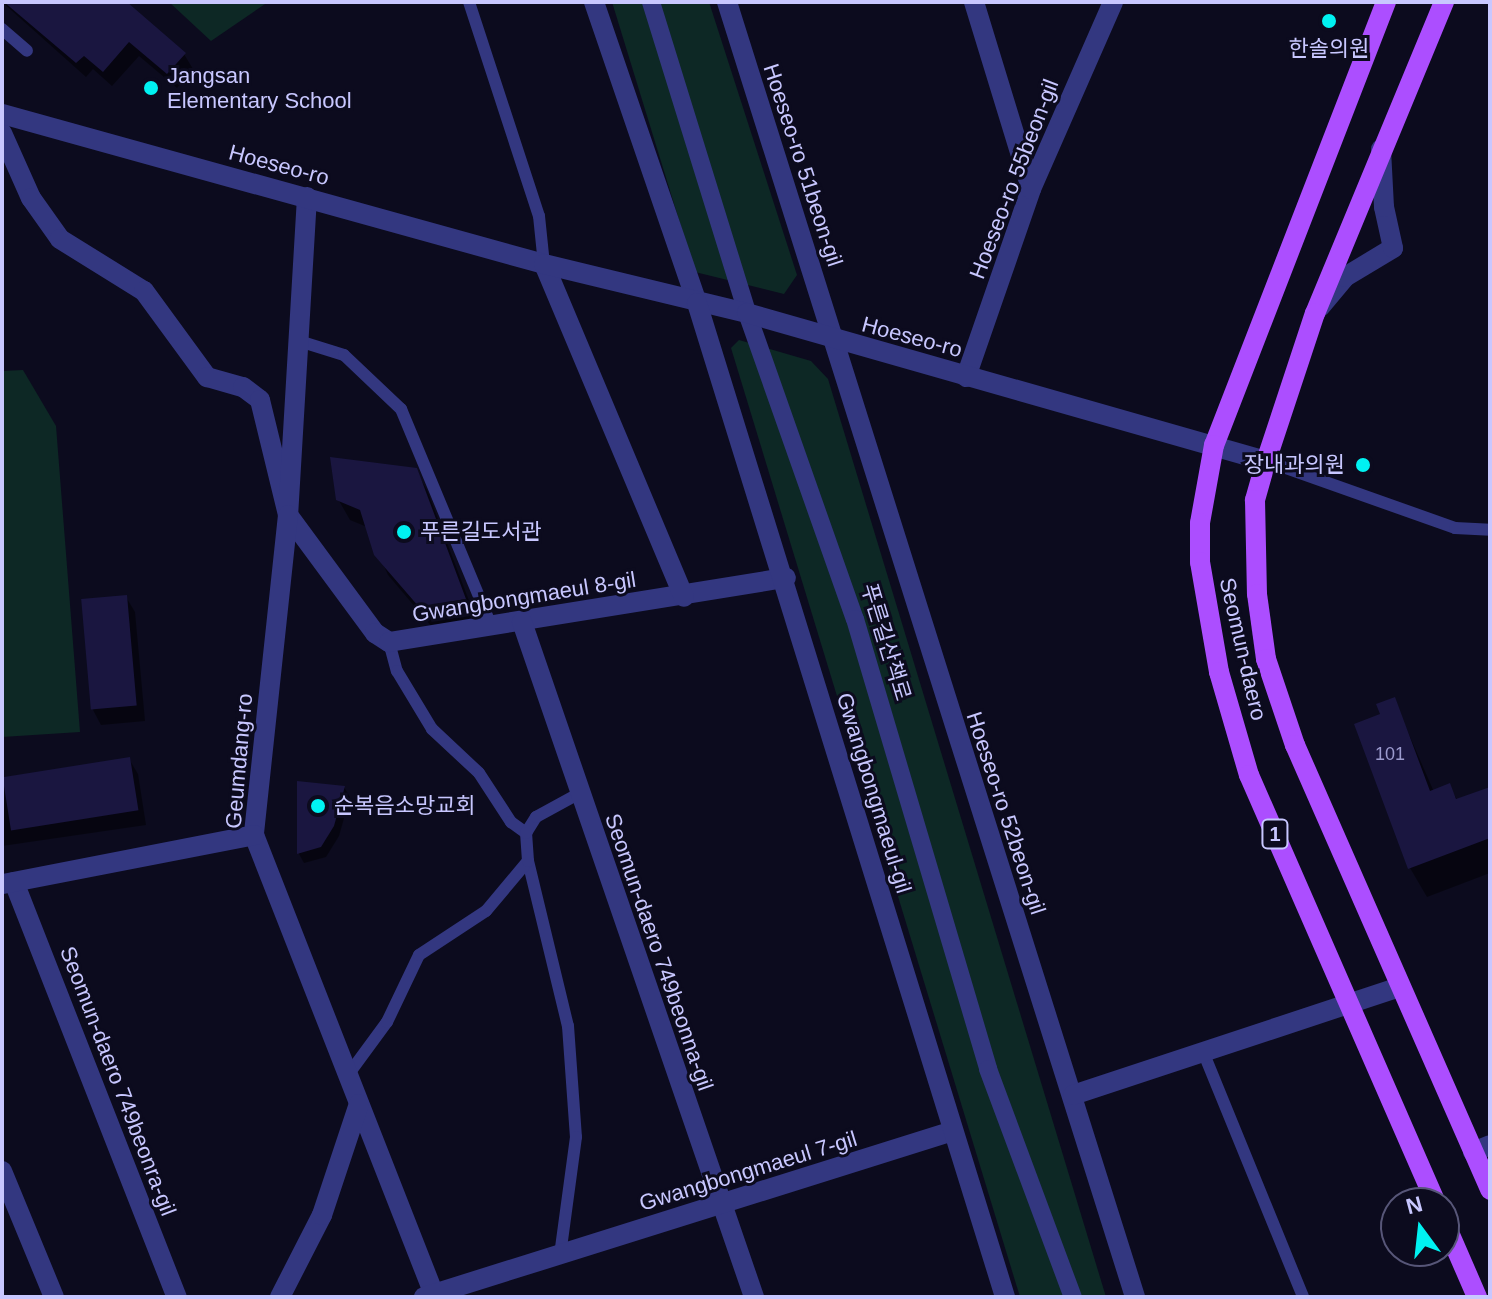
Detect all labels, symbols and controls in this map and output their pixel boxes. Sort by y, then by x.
marker: 한솔의원 [1318,10,1340,32]
place label: 한솔의원 [1289,36,1369,62]
street label: Hoeseo-ro 51beon-gil [758,60,848,270]
place label: Jangsan Elementary School [167,62,352,114]
street label: Hoeseo-ro 55beon-gil [964,76,1064,282]
marker: Jangsan Elementary School [142,79,160,97]
street label: Hoeseo-ro [226,139,332,191]
street label: Hoeseo-ro [859,311,965,363]
place label: 장내과의원 [1244,452,1345,478]
marker: 장내과의원 [1352,454,1374,476]
place label: 푸른길도서관 [420,519,541,545]
marker: 푸른길도서관 [395,523,413,541]
street label: Gwangbongmaeul 8-gil [410,566,638,628]
street label: Seomun-daero [1214,575,1272,723]
street label: 푸른길산책로 [856,580,916,704]
street label: Gwangbongmaeul-gil [831,690,917,896]
street label: Geumdang-ro [220,692,258,830]
street label: Hoeseo-ro 52beon-gil [961,708,1051,918]
house number: 101 [1375,743,1405,765]
place label: 순복음소망교회 [334,793,476,819]
marker: 순복음소망교회 [309,797,327,815]
street label: Seomun-daero 749beonna-gil [599,810,719,1094]
road number: 1 [1261,818,1289,850]
street label: Seomun-daero 749beonra-gil [54,943,182,1219]
street label: Gwangbongmaeul 7-gil [636,1125,860,1217]
north arrow [1380,1187,1460,1267]
text: N [1403,1191,1425,1219]

